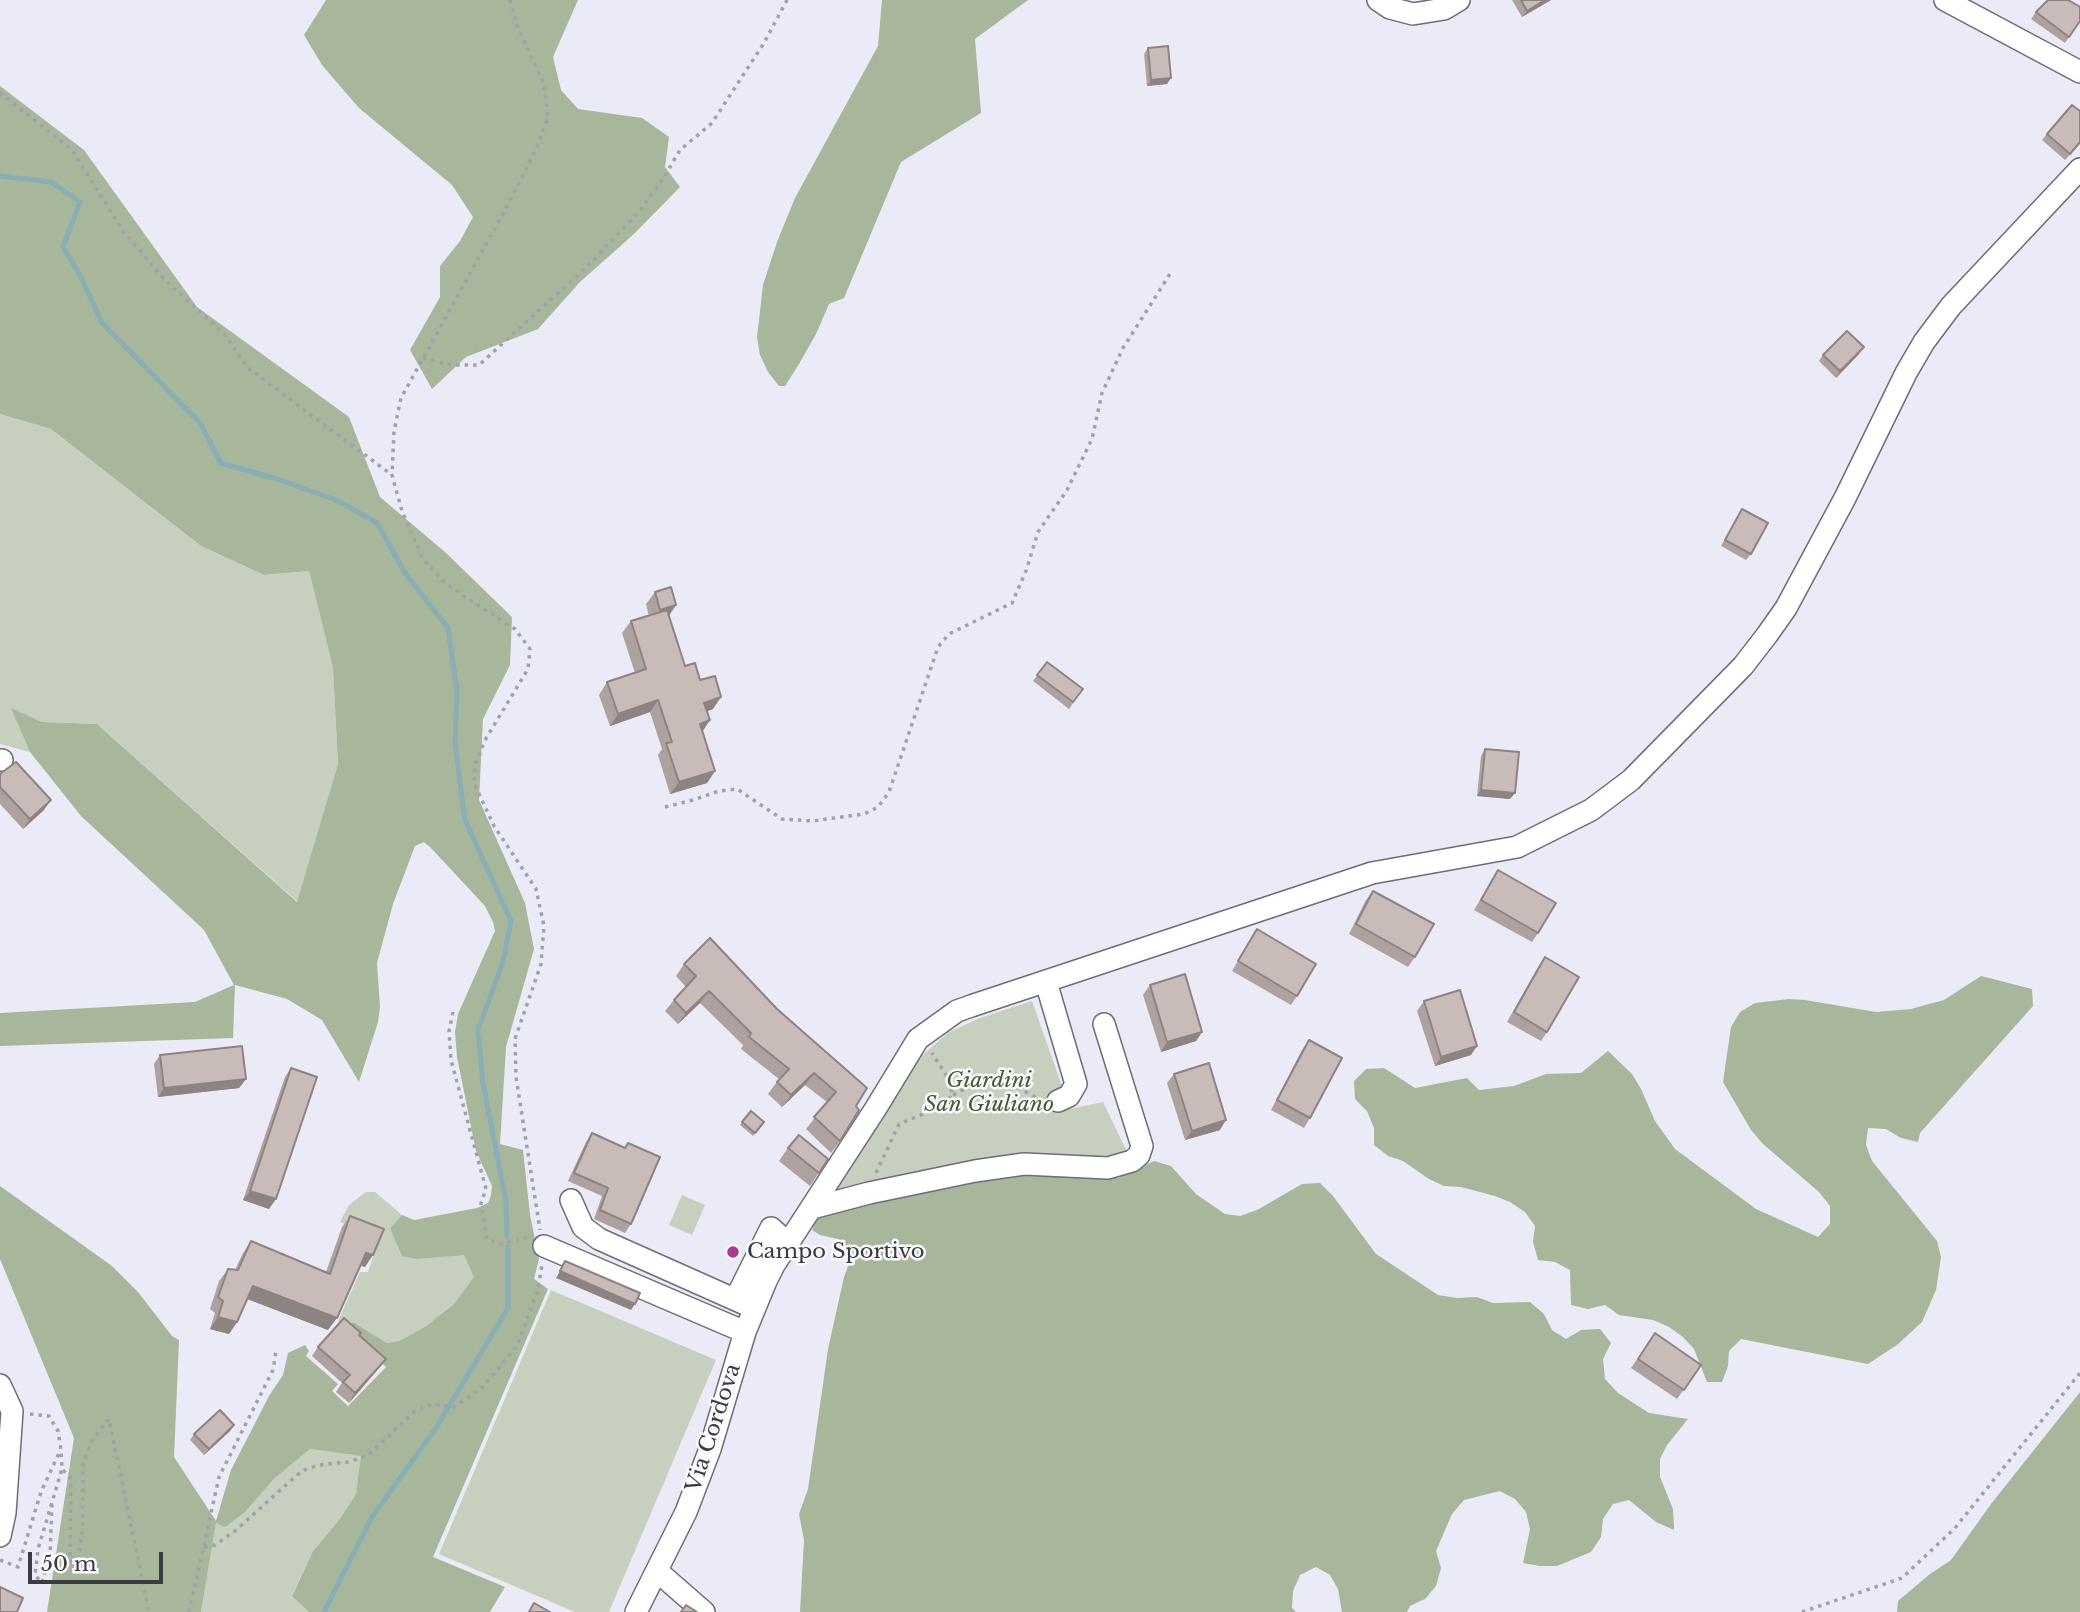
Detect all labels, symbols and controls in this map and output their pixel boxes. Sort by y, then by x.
park label: Giardini San Giuliano [924,1068,1054,1118]
place label: Campo Sportivo [747,1239,925,1265]
marker: Campo Sportivo [725,1244,741,1260]
street label: Via Cordova [681,1361,747,1495]
scale bar [32,1538,166,1582]
text: 50 m [41,1551,96,1577]

